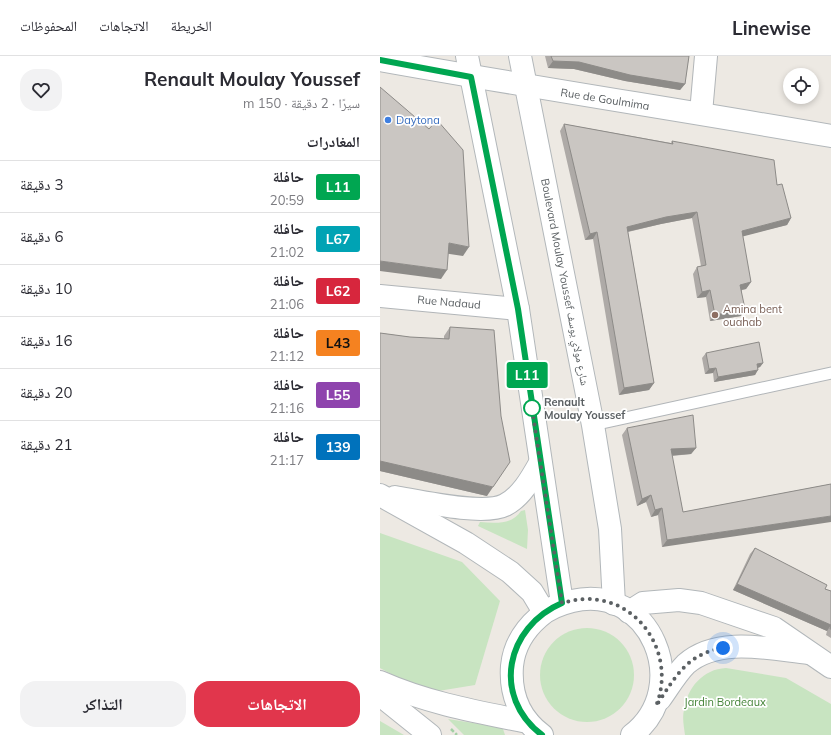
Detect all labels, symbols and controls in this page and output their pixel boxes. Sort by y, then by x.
text: Linewise [732,16,811,40]
text: المحفوظات [20,17,77,35]
text: الاتجاهات [99,17,149,35]
text: الخريطة [171,17,212,35]
text: Renault Moulay Youssef [144,67,360,91]
map controls [783,68,819,104]
button: locate [783,68,819,104]
button: heart [20,69,62,111]
street label: Rue de Goulmima [559,85,651,113]
text: سيرًا · 2 دقيقة · 150 m [243,95,360,111]
place label: Daytona [396,113,440,127]
marker: Daytona [383,115,393,125]
text: المغادرات [307,132,360,151]
text: حافلة [273,167,304,186]
text: 3 دقيقة [20,175,63,194]
street label: Boulevard Moulay Youssef شارع مولاي يوسف [536,177,592,387]
text: L11 [326,178,350,196]
text: 20:59 [270,192,304,208]
text: حافلة [273,219,304,238]
text: 6 دقيقة [20,227,63,246]
text: L67 [326,230,350,248]
text: 21:02 [270,244,304,260]
text: حافلة [273,271,304,290]
text: 10 دقيقة [20,279,72,298]
text: L62 [326,282,350,300]
street label: Rue Nadaud [417,292,481,312]
text: 21:06 [270,296,304,312]
place label: Amina bent ouahab [723,302,782,329]
marker: Amina bent ouahab [710,310,720,320]
text: حافلة [273,323,304,342]
text: 16 دقيقة [20,331,72,350]
text: L43 [326,334,350,352]
text: 21:12 [270,348,304,364]
line badge: L11 [504,362,550,388]
text: L11 [515,366,539,384]
text: حافلة [273,375,304,394]
text: 20 دقيقة [20,383,72,402]
text: L55 [326,386,350,404]
place label: Renault Moulay Youssef [544,395,626,422]
marker: Renault Moulay Youssef [523,399,541,417]
text: 21:16 [270,400,304,416]
text: حافلة [273,427,304,446]
text: 21 دقيقة [20,435,72,454]
text: 139 [325,438,351,456]
text: 21:17 [270,452,304,468]
your location [713,638,733,658]
button: التذاكر [20,681,186,727]
button: الاتجاهات [194,681,360,727]
park label: Jardin Bordeaux [684,695,766,709]

